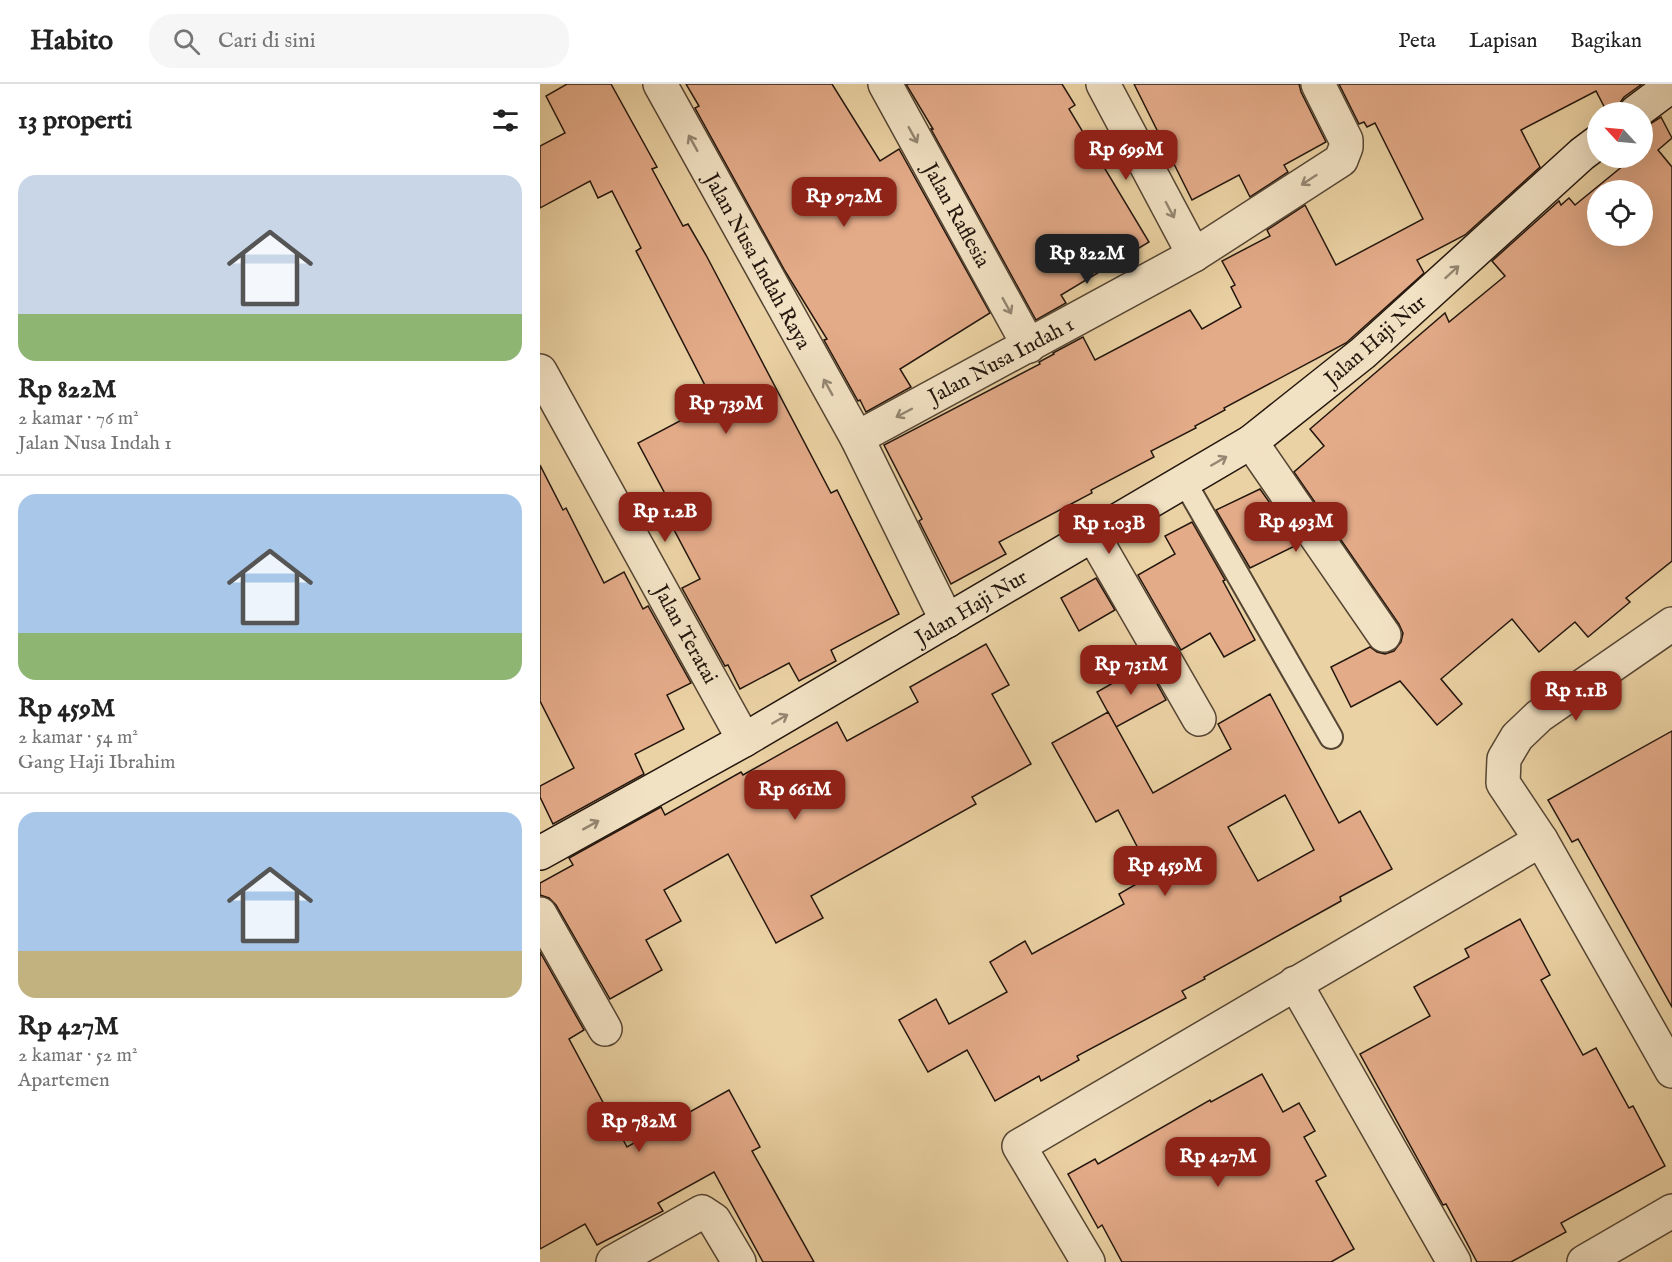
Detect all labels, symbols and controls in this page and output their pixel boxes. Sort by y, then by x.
search box [149,14,569,68]
text: Habito [30,24,113,59]
icon: search [170,25,203,58]
text: Cari di sini [218,27,316,55]
text: Peta [1398,28,1436,55]
text: Lapisan [1469,28,1538,55]
text: Bagikan [1571,28,1642,55]
north arrow [1587,102,1653,168]
map controls [1587,102,1653,246]
text: 13 properti [18,104,132,137]
icon: filters [489,104,522,137]
one-way arrow [907,126,919,143]
pin: Rp 699M [1071,130,1181,181]
one-way arrow [687,135,699,152]
text: Rp 699M [1088,137,1164,162]
street label: Jalan Raflesia [915,157,996,274]
street label: Jalan Nusa Indah Raya [696,167,817,355]
one-way arrow [1301,175,1318,187]
pin: Rp 972M [789,177,899,228]
button: locate [1587,180,1653,246]
text: Rp 972M [806,184,882,209]
one-way arrow [1164,201,1176,218]
icon: home [216,214,324,322]
pin: Rp 822M [1032,234,1142,285]
text: Rp 822M [1049,241,1125,266]
one-way arrow [1444,265,1459,279]
street label: Jalan Haji Nur [1318,289,1433,394]
one-way arrow [1001,297,1013,314]
street label: Jalan Nusa Indah 1 [922,312,1079,412]
text: Rp 822M [18,373,116,406]
one-way arrow [822,379,834,396]
pin: Rp 739M [671,384,781,435]
text: Rp 739M [689,391,763,416]
text: 2 kamar · 76 m² [18,406,139,431]
one-way arrow [895,408,913,419]
text: Jalan Nusa Indah 1 [18,431,172,456]
one-way arrow [1210,454,1227,466]
pin: Rp 1.2B [610,492,720,543]
text: Rp 1.2B [633,499,697,524]
pin: Rp 493M [1241,502,1351,553]
pin: Rp 1.03B [1047,504,1171,555]
text: Rp 493M [1258,509,1334,534]
text: Rp 1.03B [1073,511,1145,536]
icon: home [216,533,324,641]
street label: Jalan Haji Nur [909,564,1033,653]
street label: Jalan Teratai [645,579,723,689]
pin: Rp 731M [1076,645,1186,696]
text: Rp 731M [1094,652,1168,677]
pin: Rp 1.1B [1521,671,1631,722]
text: Rp 1.1B [1545,678,1607,703]
text: Rp 459M [18,692,115,725]
one-way arrow [771,713,788,725]
text: 2 kamar · 54 m² [18,725,138,750]
text: Gang Haji Ibrahim [18,750,175,775]
pin: Rp 661M [740,770,850,821]
text: Rp 661M [758,777,832,802]
one-way arrow [582,818,599,830]
pin: Rp 459M [1110,846,1220,897]
icon: home [216,851,324,959]
text: Rp 459M [1128,853,1202,878]
text: Rp 427M [18,1010,119,1043]
text: 2 kamar · 52 m² [18,1043,138,1068]
text: Apartemen [18,1068,110,1093]
pin: Rp 782M [584,1102,694,1153]
text: Rp 782M [601,1109,677,1134]
pin: Rp 427M [1163,1137,1273,1188]
text: Rp 427M [1179,1144,1257,1169]

